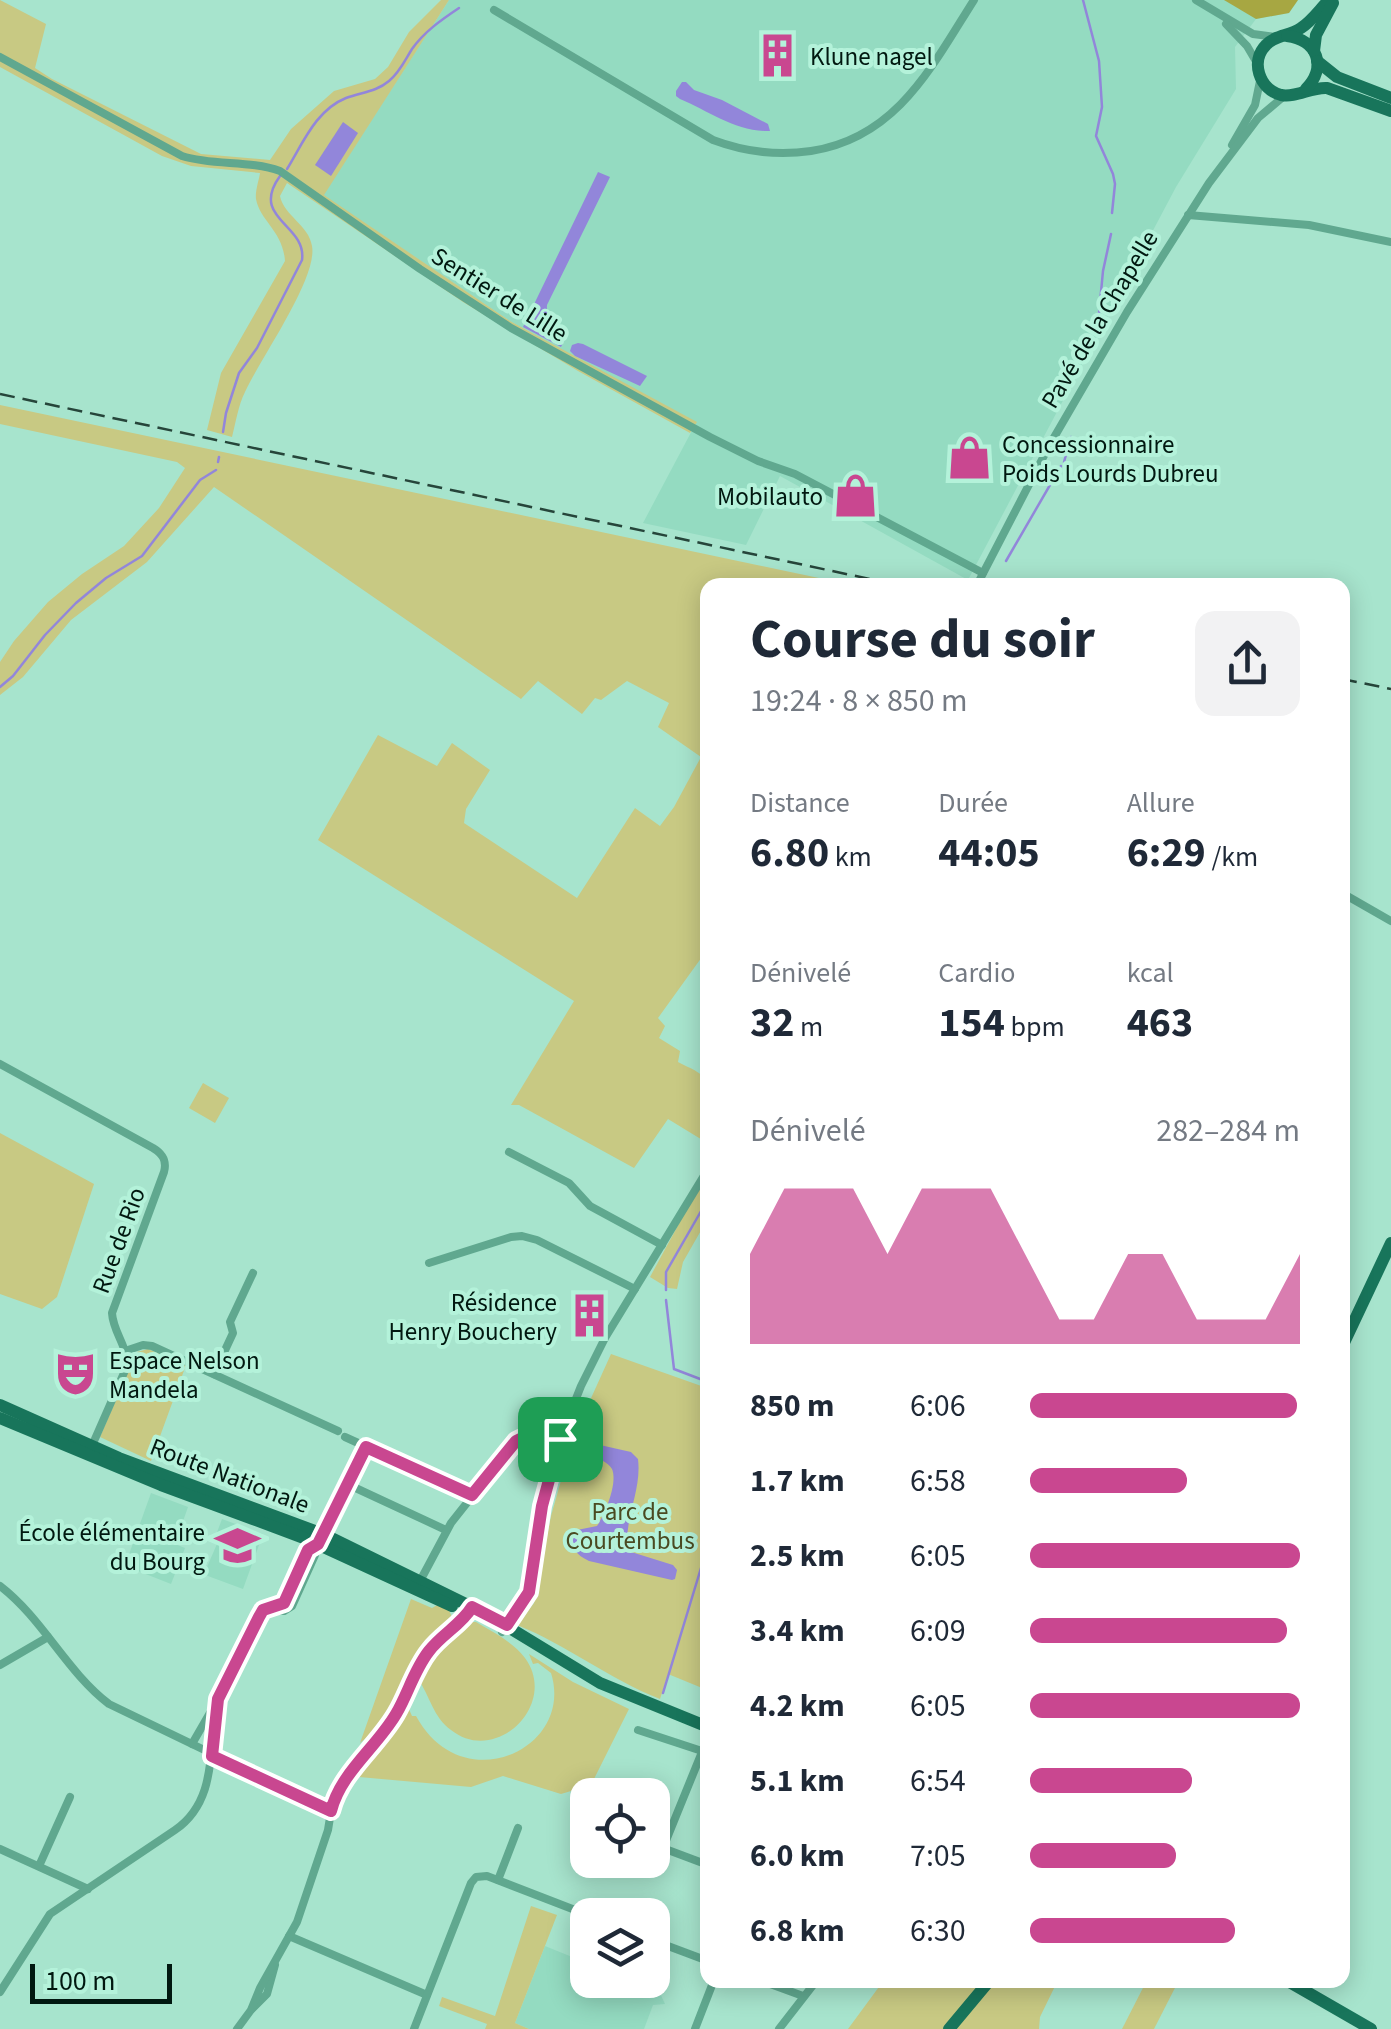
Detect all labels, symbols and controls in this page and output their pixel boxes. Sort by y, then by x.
building icon: Klune nagel [753,32,801,80]
place label: Klune nagel [810,39,933,75]
street label: Pavé de la Chapelle [1032,224,1167,415]
street label: Sentier de Lille [424,239,575,351]
place label: Concessionnaire Poids Lourds Dubreu [1002,427,1219,492]
shop icon: Concessionnaire Poids Lourds Dubreu [945,434,993,482]
shop icon: Mobilauto [832,472,880,520]
place label: Mobilauto [717,479,823,515]
text: Course du soir [750,601,1095,679]
button: share [1195,611,1300,716]
text: 19:24 · 8 × 850 m [750,678,968,724]
text: Distance [750,783,850,823]
text: Durée [938,783,1008,823]
text: Allure [1127,783,1195,823]
text: 6.80 [750,823,829,883]
text: 44:05 [938,823,1040,883]
text: 6:29 [1127,823,1206,883]
text: km [829,837,872,877]
text: /km [1206,837,1258,877]
text: Dénivelé [750,953,851,993]
text: Cardio [938,953,1015,993]
text: kcal [1127,953,1174,993]
text: 32 [750,993,794,1053]
text: 154 [938,993,1005,1053]
text: 463 [1127,993,1193,1053]
text: m [794,1007,823,1047]
text: bpm [1005,1007,1065,1047]
text: Dénivelé [750,1108,866,1154]
text: 282–284 m [1156,1108,1300,1154]
street label: Rue de Rio [83,1182,155,1298]
place label: Résidence Henry Bouchery [388,1285,557,1350]
building icon: Résidence Henry Bouchery [566,1292,614,1340]
place label: Espace Nelson Mandela [109,1343,260,1408]
theatre icon: Espace Nelson Mandela [52,1350,100,1398]
text: 850 m [750,1383,835,1429]
text: 6:06 [910,1383,966,1429]
pin [518,1397,603,1482]
icon: arrive [533,1412,588,1467]
street label: Route Nationale [145,1429,315,1523]
text: 1.7 km [750,1458,845,1504]
text: 6:58 [910,1458,966,1504]
park label: Parc de Courtembus [565,1494,695,1559]
place label: École élémentaire du Bourg [18,1515,205,1580]
school or university icon: École élémentaire du Bourg [214,1522,262,1570]
text: 2.5 km [750,1533,845,1579]
text: 6:05 [910,1533,966,1579]
text: 3.4 km [750,1608,845,1654]
text: 6:09 [910,1608,966,1654]
text: 4.2 km [750,1683,845,1729]
text: 6:05 [910,1683,966,1729]
text: 5.1 km [750,1758,845,1804]
text: 6:54 [910,1758,966,1804]
map controls [570,1778,670,1998]
button: locate [570,1778,670,1878]
text: 6.0 km [750,1833,845,1879]
text: 7:05 [910,1833,966,1879]
button: layers [570,1898,670,1998]
text: 6.8 km [750,1908,845,1954]
text: 6:30 [910,1908,966,1954]
scale bar [30,1959,172,2004]
text: 100 m [45,1961,116,2001]

